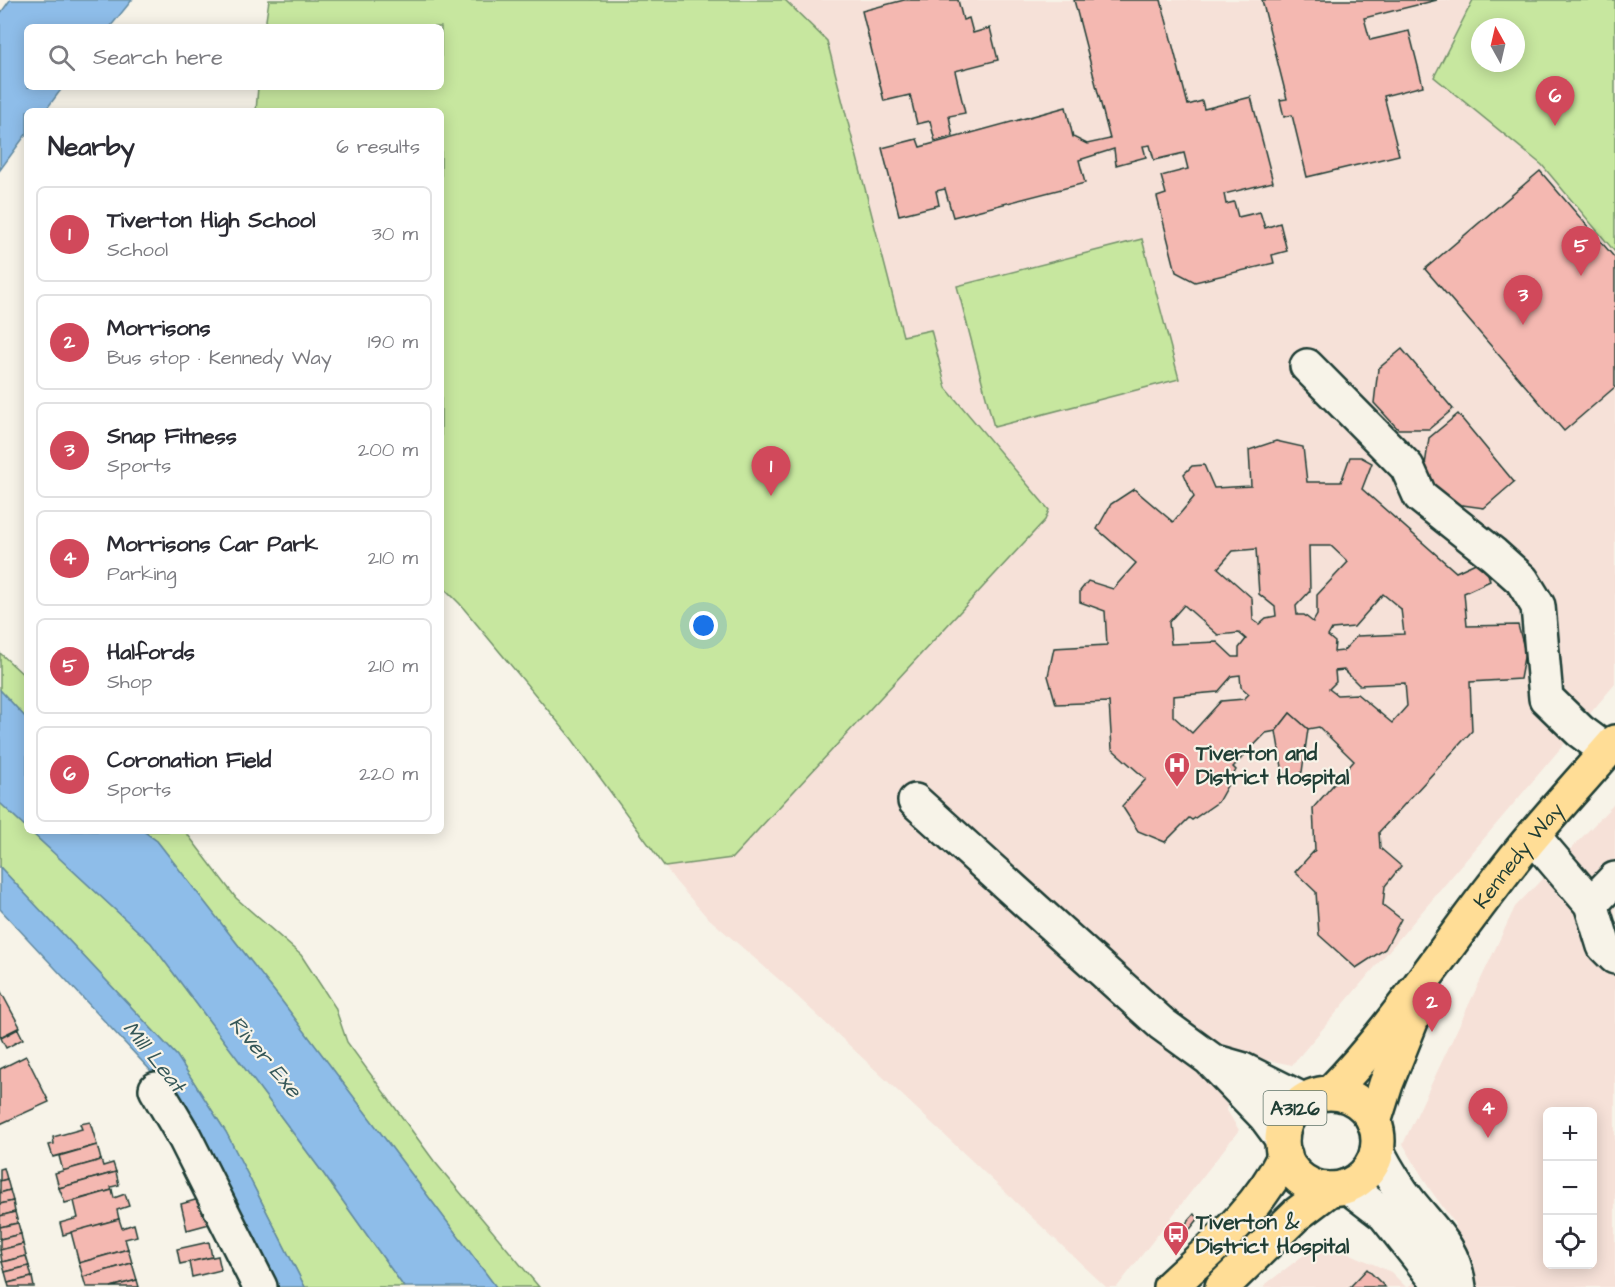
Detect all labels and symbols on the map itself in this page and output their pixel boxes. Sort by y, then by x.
north arrow [1471,18,1525,72]
pin: 6 [1536,76,1574,126]
pin: 5 [1562,226,1600,276]
pin: 3 [1504,276,1543,325]
pin: 1 [752,446,790,496]
your location [689,611,718,640]
place label: Tiverton and District Hospital [1195,739,1350,793]
hospital icon: Tiverton and District Hospital [1162,750,1192,788]
street label: Kennedy Way [1467,796,1572,915]
pin: 2 [1412,982,1452,1032]
water label: River Exe [221,1009,309,1106]
water label: Mill Leat [115,1014,194,1101]
pin: 4 [1468,1088,1508,1138]
road number: A3126 [1264,1091,1326,1125]
place label: Tiverton & District Hospital [1195,1208,1350,1262]
bus stop icon: Tiverton & District Hospital [1161,1219,1191,1257]

